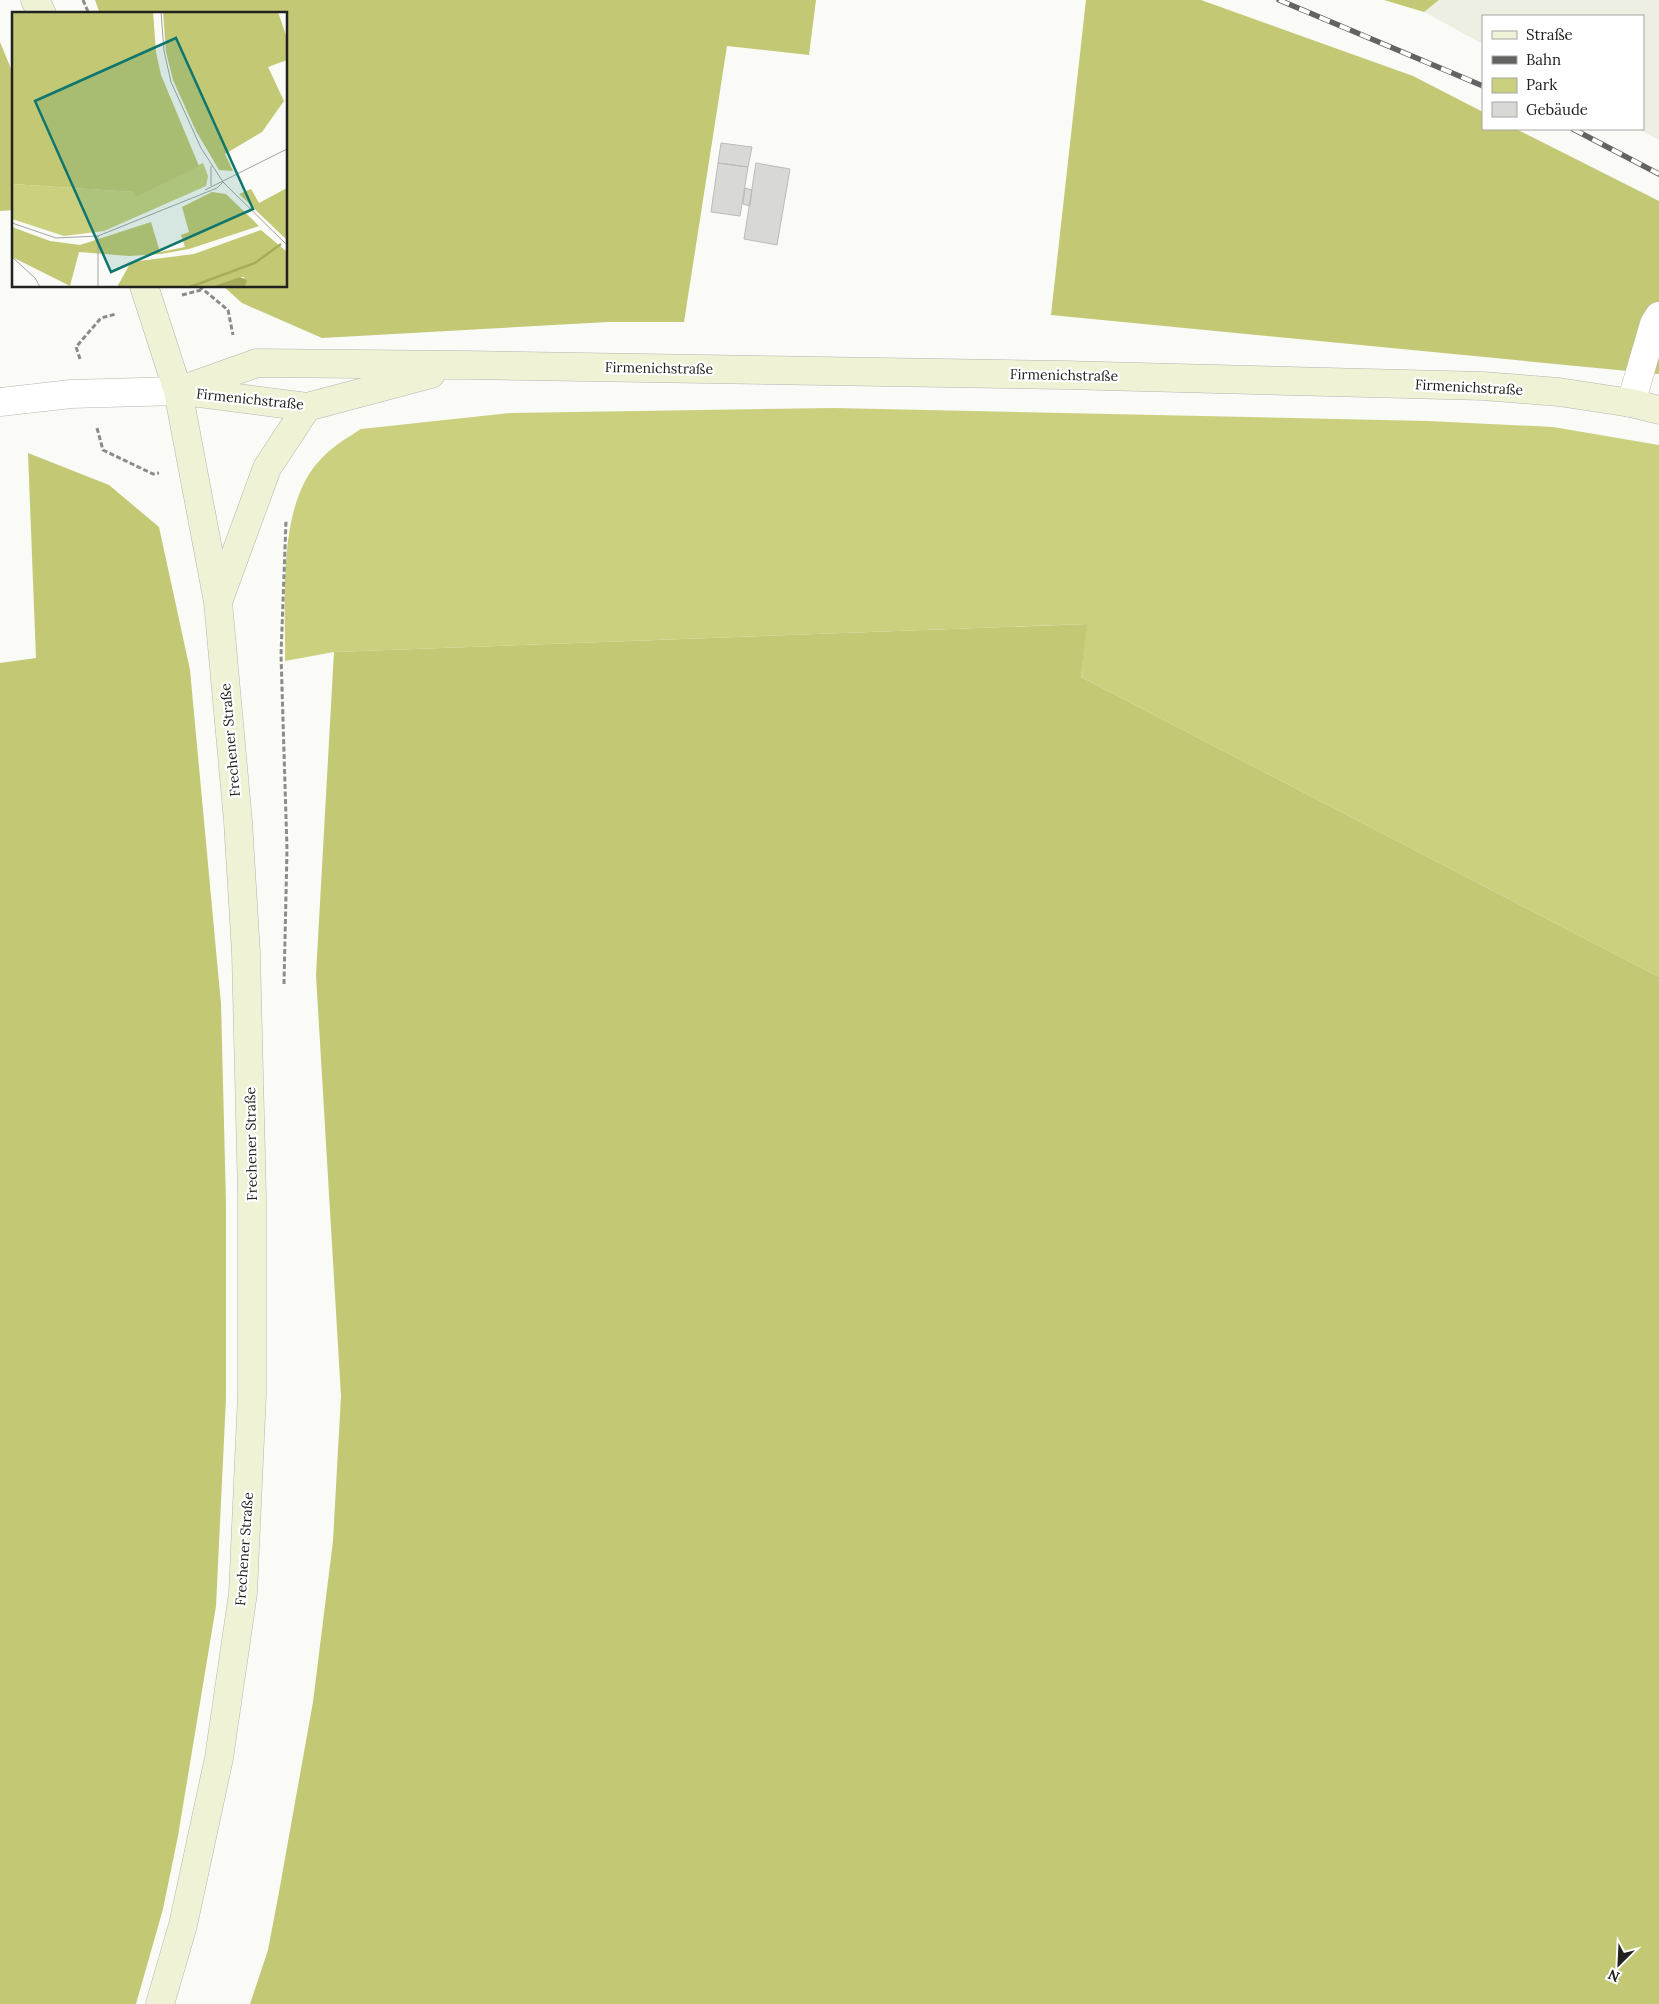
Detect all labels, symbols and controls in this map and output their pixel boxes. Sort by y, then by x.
inset map [12,12,288,288]
legend [1482,15,1644,130]
text: Straße [1526,25,1573,44]
text: Bahn [1526,50,1561,69]
text: Park [1526,75,1557,94]
text: Gebäude [1526,100,1588,119]
street label: Firmenichstraße [605,358,714,378]
street label: Firmenichstraße [1010,365,1119,385]
street label: Firmenichstraße [1415,375,1524,399]
street label: Firmenichstraße [195,384,305,414]
street label: Frechener Straße [216,682,244,798]
street label: Frechener Straße [241,1087,261,1201]
street label: Frechener Straße [231,1491,257,1606]
north arrow [1594,1939,1644,1989]
text: N [1605,1965,1622,1986]

